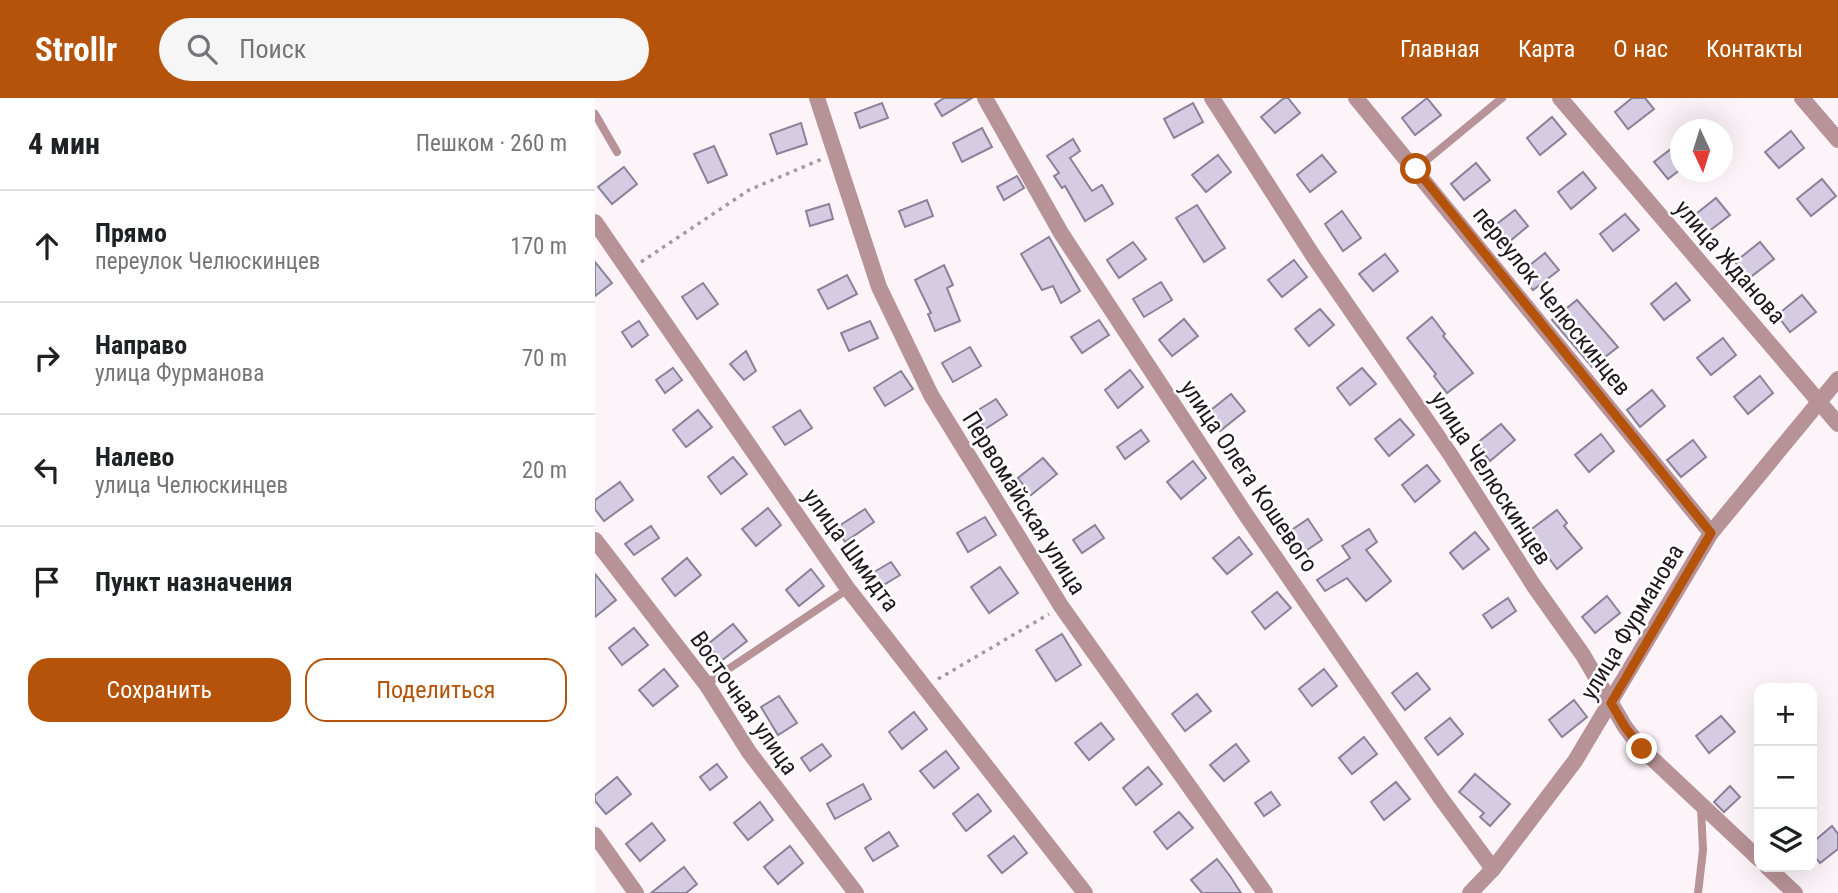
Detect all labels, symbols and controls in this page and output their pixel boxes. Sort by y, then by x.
search box [159,18,649,81]
text: Strollr [35,30,117,69]
icon: search [183,30,221,68]
text: Поиск [239,34,306,64]
text: Главная [1400,35,1480,63]
text: Карта [1518,35,1575,63]
text: О нас [1613,35,1668,63]
text: Контакты [1706,35,1803,63]
north arrow [1670,119,1733,182]
text: 4 мин [28,126,100,161]
text: Пешком · 260 m [416,130,567,157]
route start [1400,153,1431,184]
street label: улица Жданова [1669,194,1791,330]
street label: переулок Челюскинцев [1467,201,1637,401]
text: Прямо [95,218,167,248]
icon: ahead [28,227,66,265]
text: 170 m [510,233,567,260]
text: переулок Челюскинцев [95,248,320,275]
text: Направо [95,330,187,360]
icon: right [28,339,66,377]
text: 70 m [522,345,567,372]
text: улица Фурманова [95,360,264,387]
street label: улица Олега Кошевого [1174,375,1324,577]
street label: улица Челюскинцев [1424,386,1558,570]
street label: Первомайская улица [956,406,1092,600]
text: Налево [95,442,175,472]
icon: left [28,451,66,489]
text: 20 m [522,457,567,484]
text: улица Челюскинцев [95,472,288,499]
street label: улица Шмидта [797,483,905,617]
street label: улица Фурманова [1575,539,1689,705]
icon: arrive [28,563,66,601]
text: Пункт назначения [95,567,293,597]
street label: Восточная улица [684,626,804,780]
button: Сохранить [28,658,291,722]
button: Поделиться [305,658,567,722]
map controls [1754,683,1817,872]
button: + [1754,683,1817,746]
route end [1626,733,1657,764]
button: − [1754,746,1817,809]
button: layers [1754,809,1817,872]

